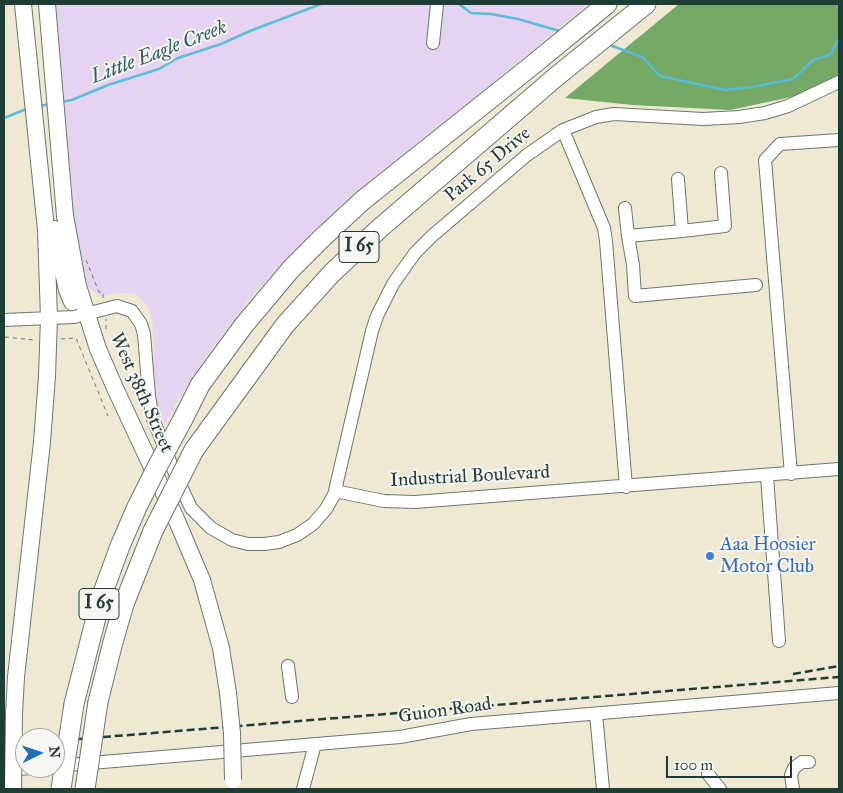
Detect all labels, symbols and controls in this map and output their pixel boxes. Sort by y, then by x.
water label: Little Eagle Creek [88,16,230,90]
street label: Park 65 Drive [440,123,536,207]
road number: I 65 [339,232,379,262]
street label: West 38th Street [104,329,178,457]
street label: Industrial Boulevard [389,461,551,493]
place label: Aaa Hoosier Motor Club [720,534,816,578]
marker: Aaa Hoosier Motor Club [704,550,716,562]
road number: I 65 [79,588,119,620]
street label: Guion Road [397,693,493,729]
north arrow [15,728,65,778]
text: N [46,745,63,759]
scale bar [668,746,794,778]
text: 100 m [674,756,713,774]

